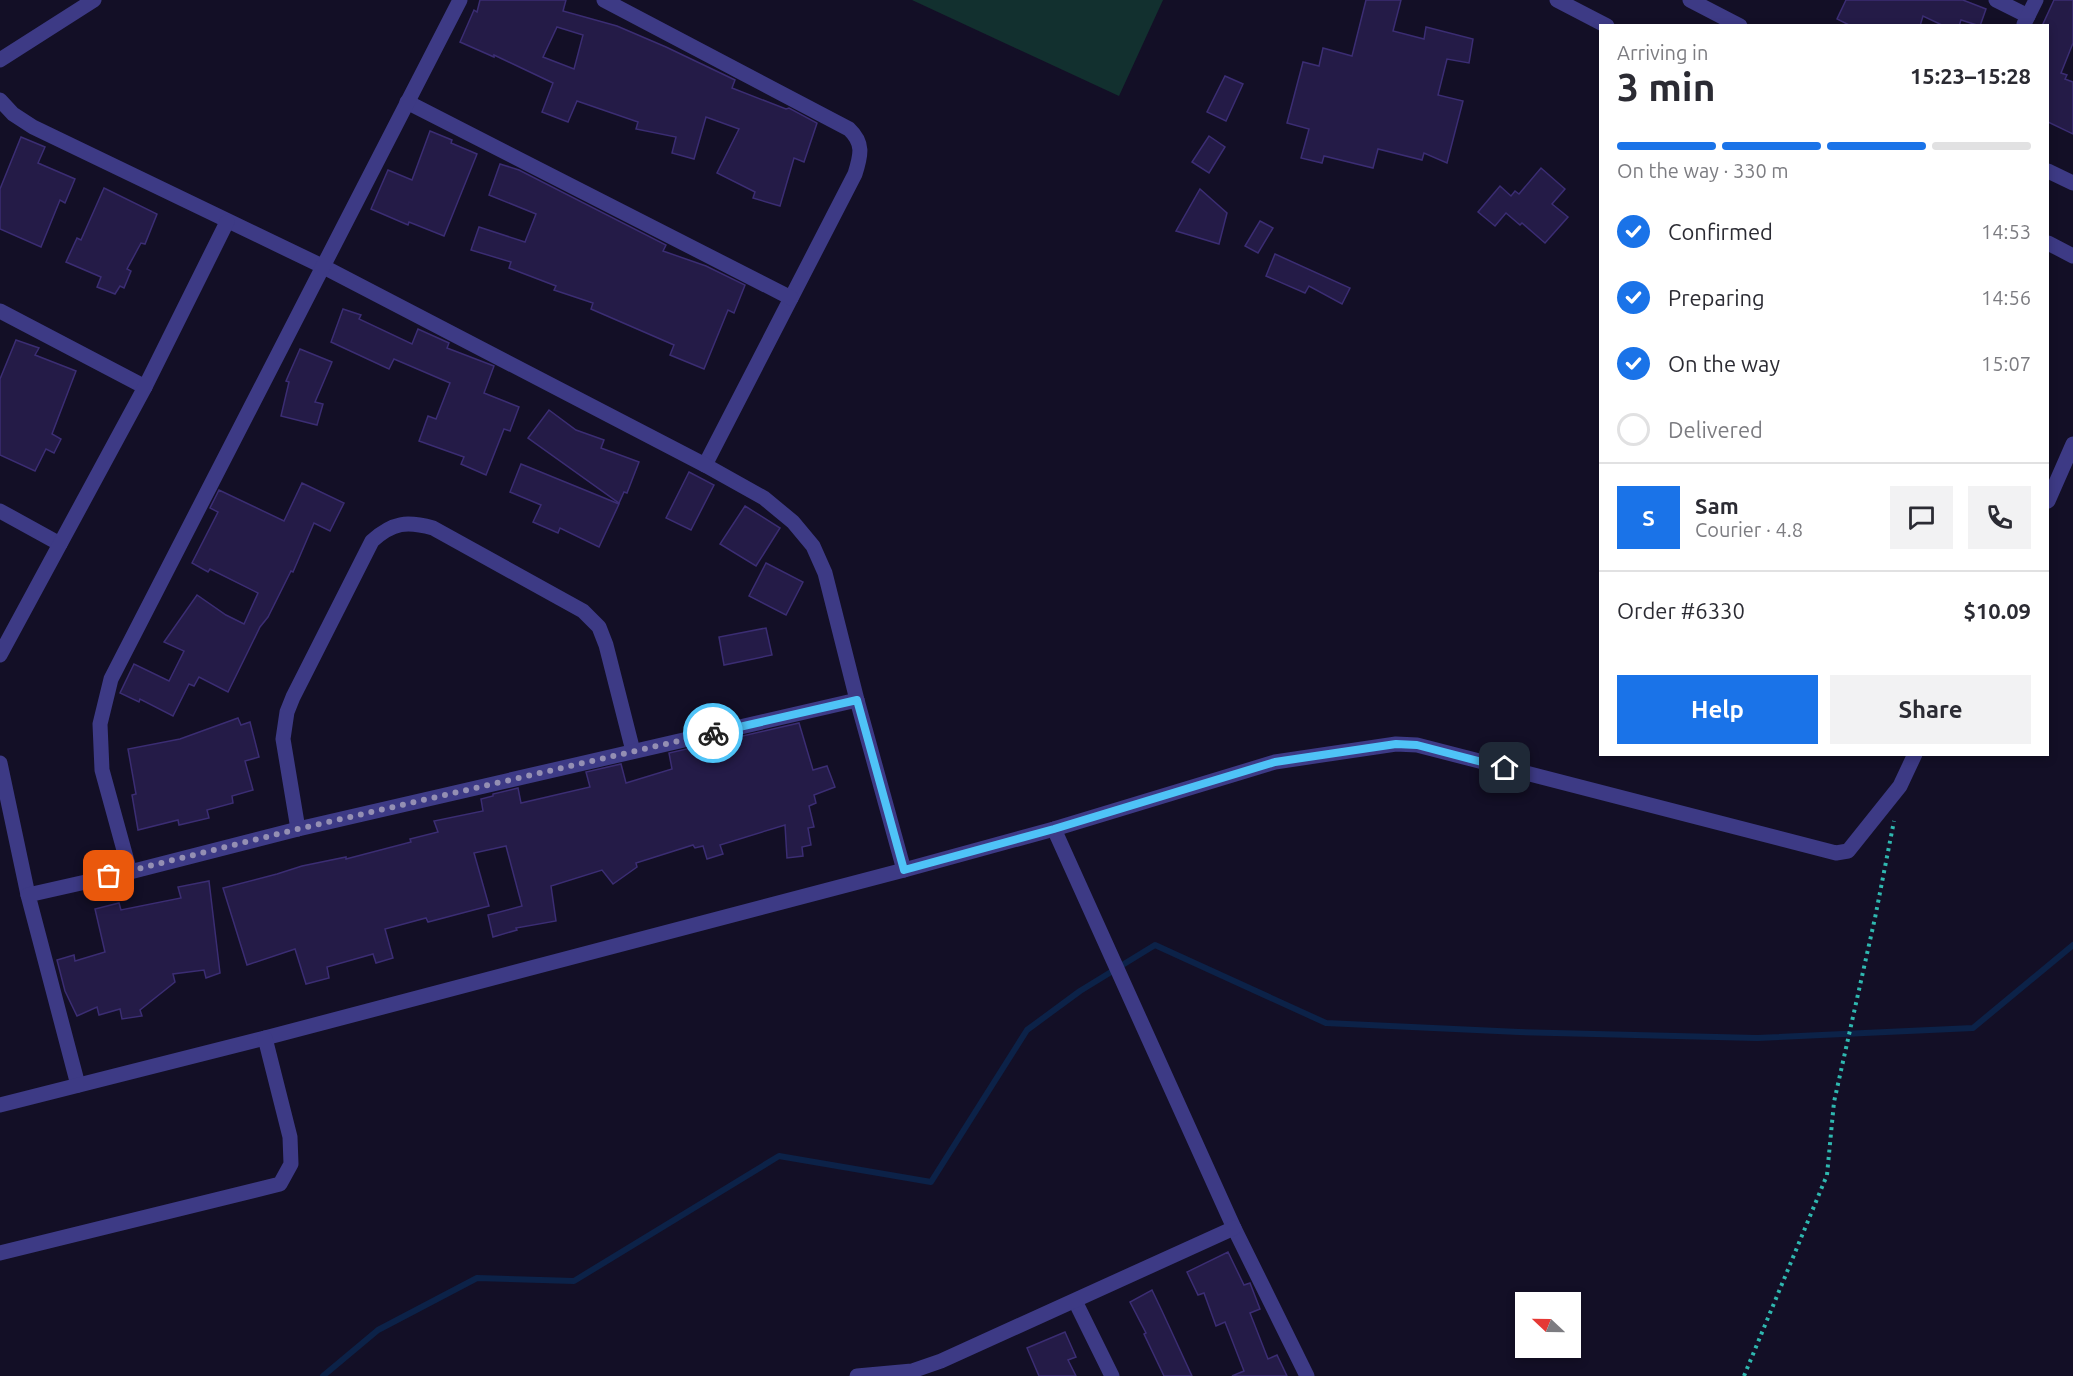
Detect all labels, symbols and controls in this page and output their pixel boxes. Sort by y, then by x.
text: Arriving in [1617,41,1708,64]
text: 15:23–15:28 [1910,63,2031,88]
text: 3 min [1617,65,1716,108]
text: On the way · 330 m [1617,159,1789,182]
icon: check [1617,215,1650,248]
text: Confirmed [1668,219,1773,244]
text: 14:53 [1981,220,2031,243]
icon: check [1617,281,1650,314]
text: Preparing [1668,285,1765,310]
text: 14:56 [1981,286,2031,309]
icon: check [1617,347,1650,380]
text: On the way [1668,351,1780,376]
text: 15:07 [1981,352,2031,375]
text: Delivered [1668,417,1763,442]
button: chat [1890,486,1953,549]
button: phone [1968,486,2031,549]
text: Sam [1695,493,1739,518]
text: S [1642,505,1655,530]
text: Courier · 4.8 [1695,518,1803,541]
text: Order #6330 [1617,598,1745,623]
text: $10.09 [1964,598,2031,623]
button: Help [1617,675,1818,744]
button: Share [1830,675,2031,744]
courier [683,703,743,763]
icon: bike [697,717,730,750]
pin [1479,742,1530,793]
icon: home [1488,751,1521,784]
pin [83,850,134,901]
icon: bag [92,859,125,892]
north arrow [1515,1292,1581,1358]
map controls [1515,1292,1581,1358]

